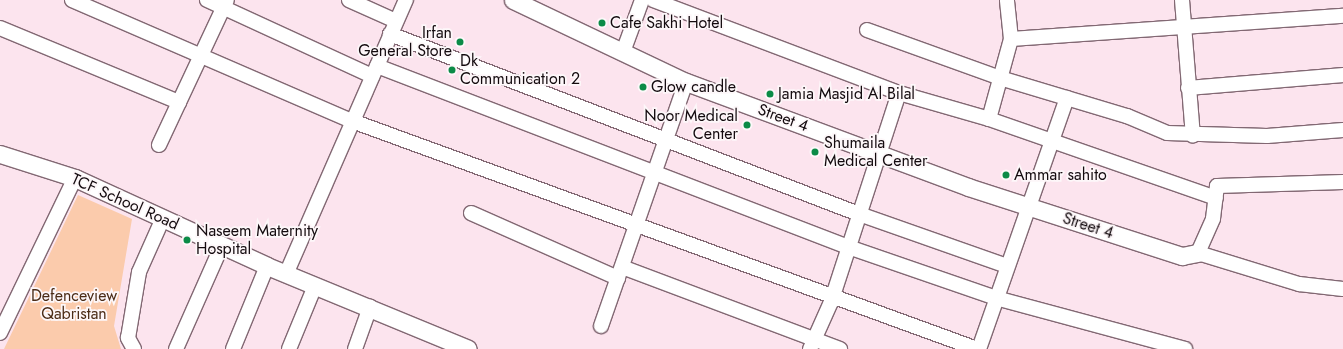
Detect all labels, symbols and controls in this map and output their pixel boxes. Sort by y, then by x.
place label: Cafe Sakhi Hotel [610,13,723,33]
marker: Cafe Sakhi Hotel [597,18,607,28]
place label: Irfan General Store [358,23,452,61]
marker: Irfan General Store [455,37,465,47]
place label: Dk Communication 2 [460,51,580,89]
marker: Dk Communication 2 [447,65,457,75]
place label: Glow candle [651,77,736,97]
marker: Glow candle [638,82,648,92]
place label: Jamia Masjid Al Bilal [778,84,915,104]
marker: Jamia Masjid Al Bilal [765,89,775,99]
street label: Street 4 [755,100,811,136]
place label: Noor Medical Center [644,106,738,144]
marker: Noor Medical Center [741,119,753,131]
place label: Shumaila Medical Center [824,133,927,171]
marker: Shumaila Medical Center [809,146,821,158]
place label: Ammar sahito [1014,165,1107,185]
street label: TCF School Road [68,170,182,234]
marker: Ammar sahito [1001,170,1011,180]
street label: Street 4 [1060,209,1116,243]
place label: Naseem Maternity Hospital [196,221,318,259]
marker: Naseem Maternity Hospital [181,234,193,246]
park label: Defenceview Qabristan [31,286,117,324]

